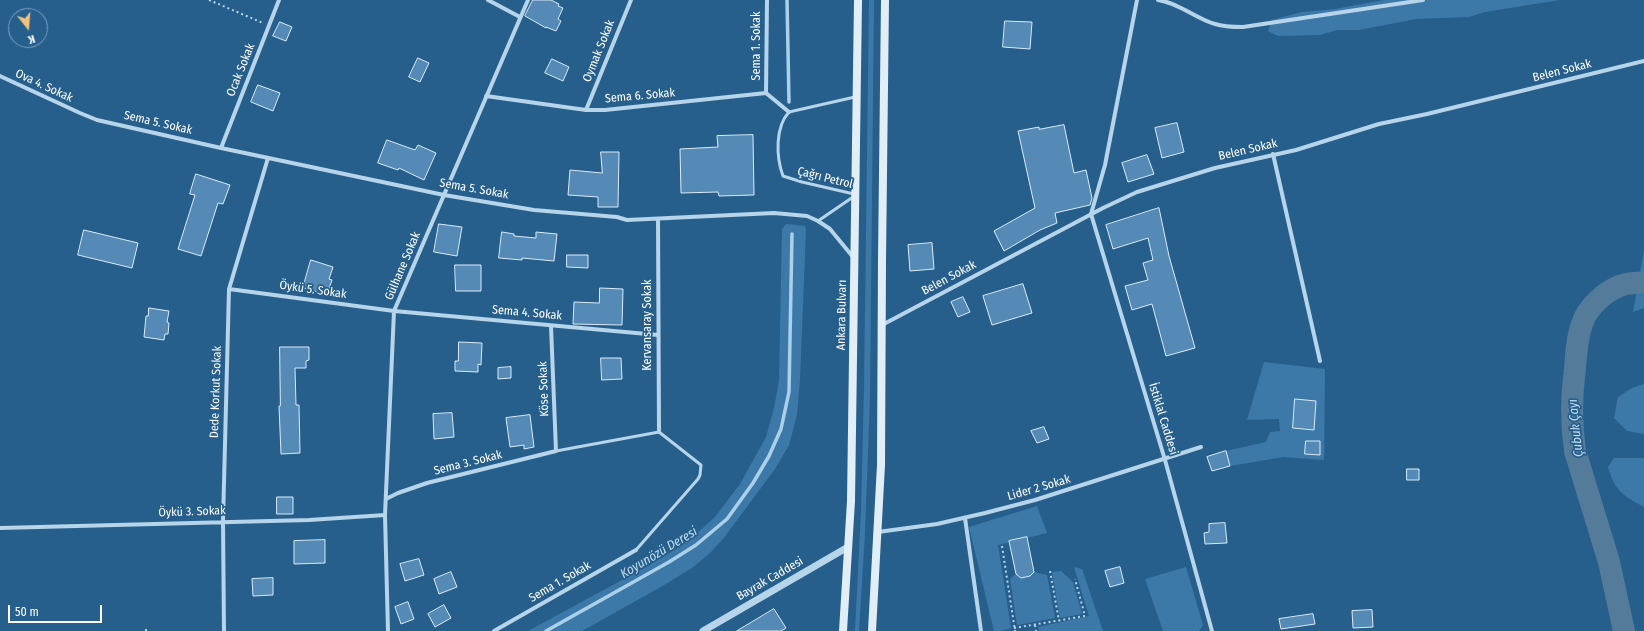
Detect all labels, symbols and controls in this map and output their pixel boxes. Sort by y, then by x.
north arrow [8,8,48,48]
street label: Sema 1. Sokak [750,12,764,80]
street label: Oymak Sokak [580,18,618,84]
text: K [26,32,36,46]
street label: Ocak Sokak [224,41,258,99]
street label: Belen Sokak [1531,57,1593,85]
street label: Ova 4. Sokak [13,66,75,106]
street label: Sema 6. Sokak [604,86,676,106]
street label: Sema 5. Sokak [122,108,194,138]
street label: Belen Sokak [1217,136,1279,164]
street label: Çağrı Petrol [796,164,854,192]
street label: Sema 5. Sokak [438,176,510,202]
street label: Gülhane Sokak [382,230,424,302]
street label: Belen Sokak [919,258,979,298]
street label: Öykü 5. Sokak [279,278,347,302]
street label: Kervansaray Sokak [641,279,655,371]
street label: Ankara Bulvarı [834,280,850,350]
street label: Sema 4. Sokak [491,303,563,323]
street label: Dede Korkut Sokak [207,346,225,438]
street label: Köse Sokak [536,361,552,417]
street label: İstiklal Caddesi [1145,381,1181,457]
water label: Çubuk Çayı [1565,398,1587,458]
street label: Sema 3. Sokak [432,448,504,478]
street label: Lider 2 Sokak [1006,472,1072,504]
street label: Öykü 3. Sokak [158,504,226,520]
water label: Koyunözü Deresi [618,524,700,582]
street label: Bayrak Caddesi [734,554,806,604]
street label: Sema 1. Sokak [527,559,593,605]
scale bar [10,597,104,623]
text: 50 m [15,605,39,619]

